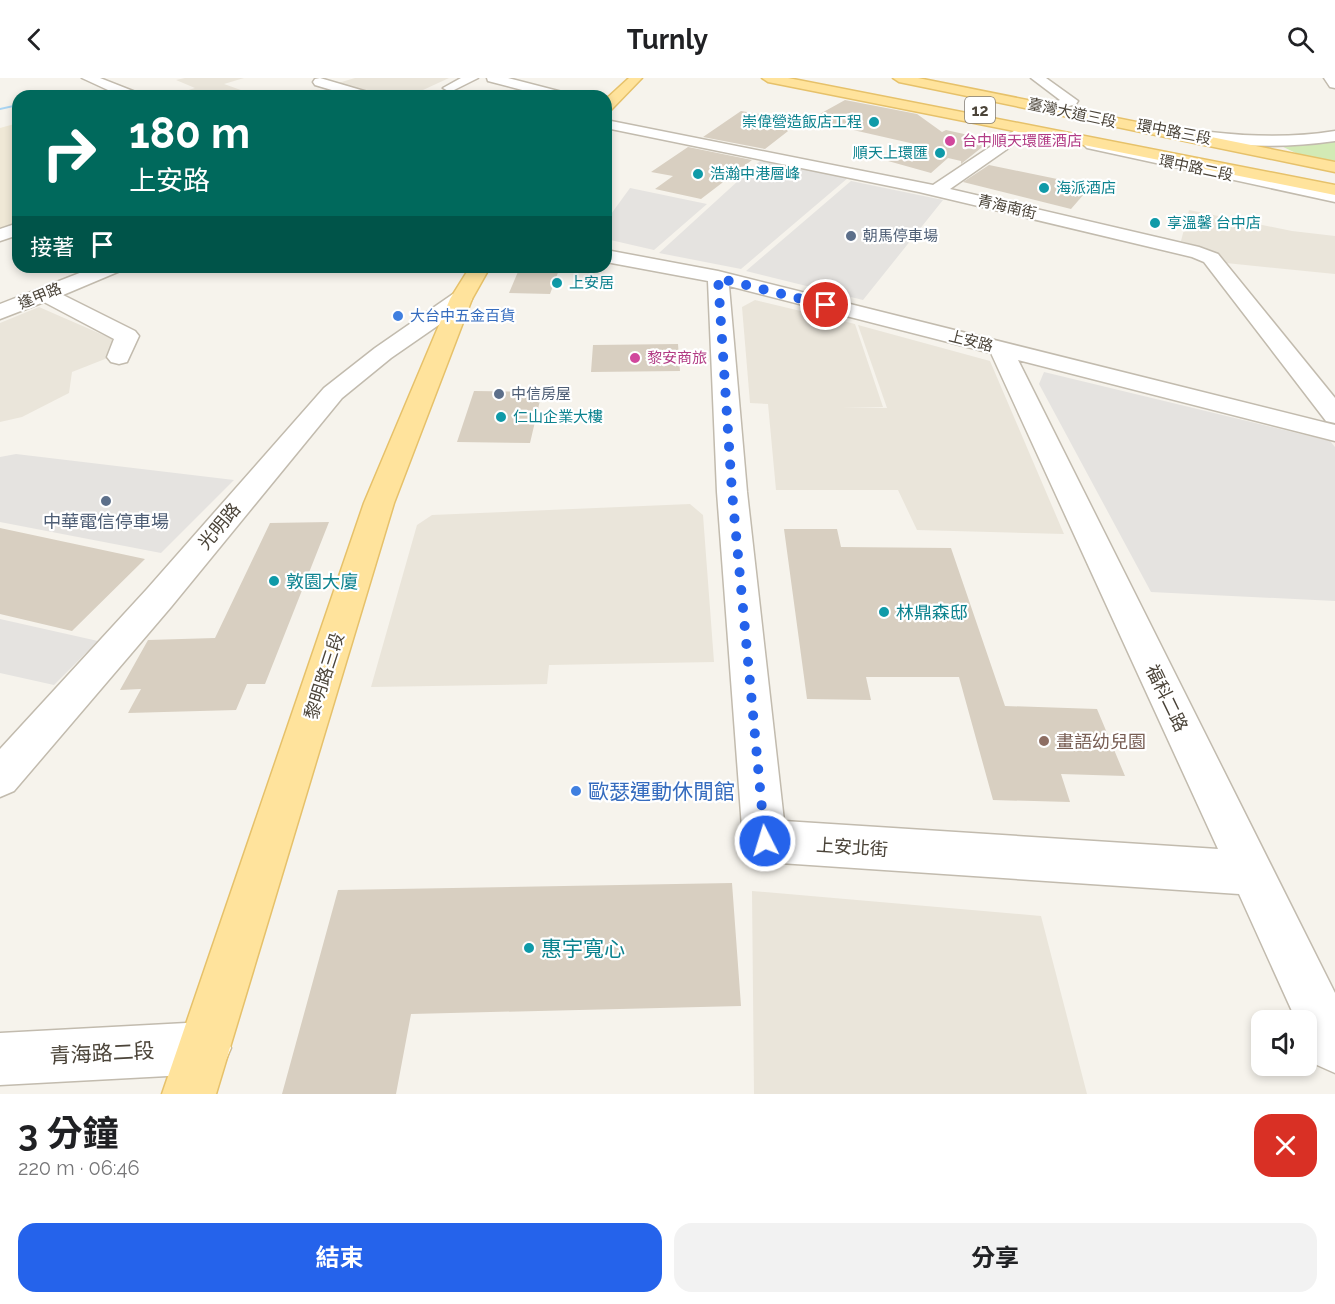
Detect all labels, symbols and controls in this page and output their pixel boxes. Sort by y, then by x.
icon: back [18,23,51,56]
icon: search [1284,23,1317,56]
text: Turnly [627,24,708,55]
street label: 臺灣大道三段 [1026,95,1118,131]
road number: 12 [965,97,995,123]
text: 180 m [129,109,250,158]
place label: 崇偉營造飯店工程 [742,113,862,131]
icon: right [30,114,108,192]
marker: 崇偉營造飯店工程 [867,115,881,129]
street label: 環中路三段 [1135,116,1213,148]
place label: 台中順天環匯酒店 [962,132,1082,150]
marker: 台中順天環匯酒店 [943,134,957,148]
place label: 順天上環匯 [853,144,928,162]
marker: 順天上環匯 [933,146,947,160]
street label: 環中路二段 [1157,151,1235,185]
text: 上安路 [129,165,210,196]
place label: 浩瀚中港層峰 [710,165,800,183]
marker: 浩瀚中港層峰 [691,167,705,181]
place label: 海派酒店 [1056,179,1116,197]
marker: 海派酒店 [1037,181,1051,195]
street label: 青海南街 [976,191,1038,223]
place label: 享溫馨 台中店 [1167,214,1261,232]
marker: 享溫馨 台中店 [1148,216,1162,230]
place label: 朝馬停車場 [863,227,938,245]
icon: arrive [86,228,119,261]
marker: 朝馬停車場 [844,229,858,243]
text: 接著 [30,234,74,260]
place label: 上安居 [569,274,614,292]
marker: 上安居 [550,276,564,290]
street label: 逢甲路 [16,279,64,313]
pin [800,279,851,330]
icon: arrive [809,288,842,321]
place label: 大台中五金百貨 [410,307,515,325]
marker: 大台中五金百貨 [391,309,405,323]
street label: 上安路 [947,327,995,355]
place label: 黎安商旅 [647,349,707,367]
marker: 黎安商旅 [628,351,642,365]
place label: 中信房屋 [511,385,571,403]
marker: 中信房屋 [492,387,506,401]
place label: 仁山企業大樓 [513,408,603,426]
marker: 仁山企業大樓 [494,410,508,424]
marker: 中華電信停車場 [99,494,113,508]
street label: 光明路 [194,499,244,553]
place label: 中華電信停車場 [43,511,169,532]
place label: 敦園大廈 [286,571,358,592]
marker: 敦園大廈 [267,574,281,588]
place label: 林鼎森邸 [896,602,968,623]
marker: 林鼎森邸 [877,605,891,619]
street label: 黎明路三段 [300,630,348,722]
street label: 福科二路 [1142,661,1192,735]
place label: 畫語幼兒園 [1056,731,1146,752]
marker: 畫語幼兒園 [1037,734,1051,748]
place label: 歐瑟運動休閒館 [588,779,735,804]
marker: 歐瑟運動休閒館 [569,784,583,798]
position arrow [733,809,797,873]
street label: 上安北街 [815,834,889,860]
place label: 惠宇寬心 [541,936,625,961]
marker: 惠宇寬心 [522,941,536,955]
map controls [1251,1010,1317,1076]
button: sound [1251,1010,1317,1076]
street label: 青海路二段 [49,1038,155,1068]
text: 3 分鐘 [18,1112,119,1154]
button: close [1254,1114,1317,1177]
text: 220 m · 06:46 [18,1156,140,1180]
button: 結束 [18,1223,662,1292]
button: 分享 [674,1223,1317,1292]

